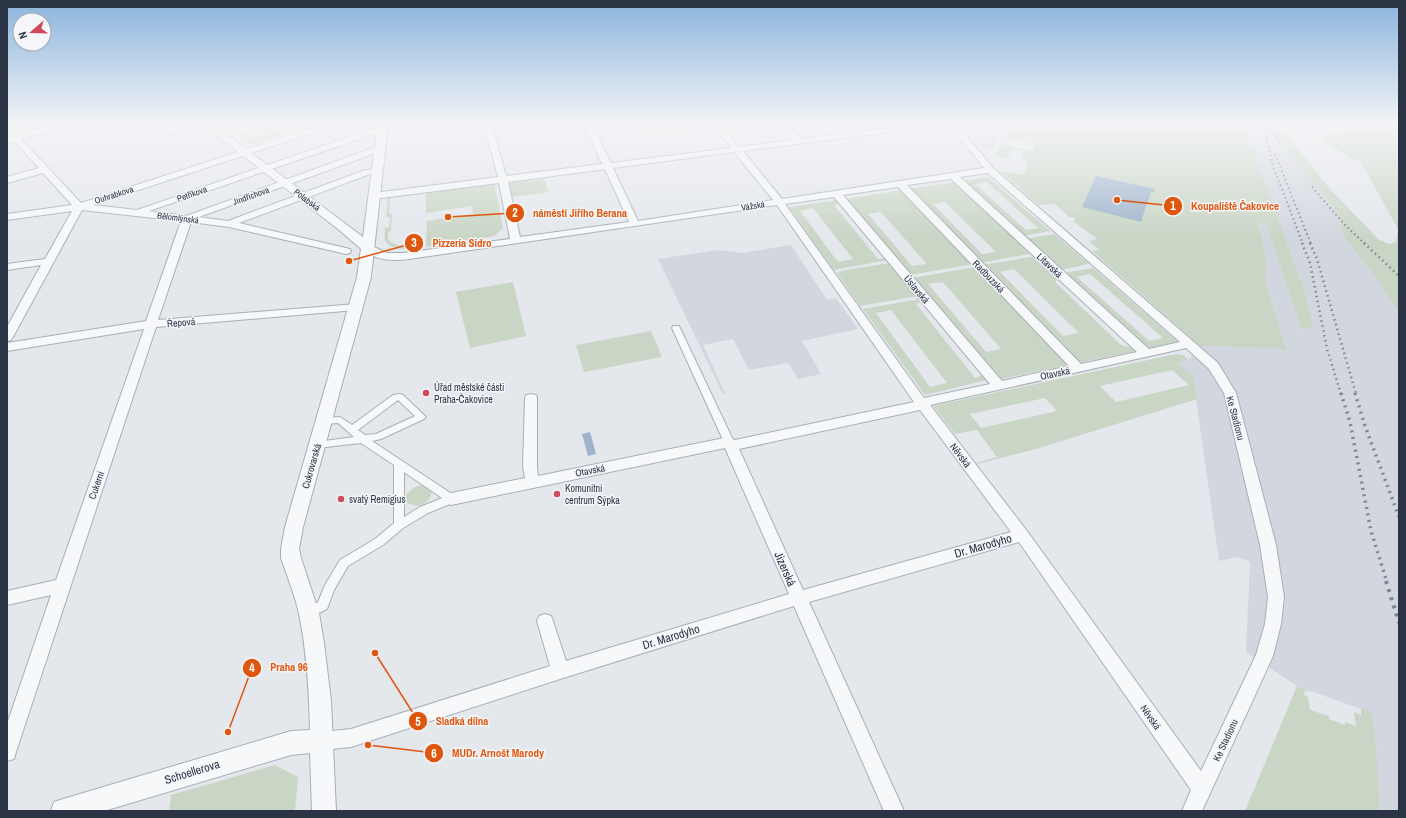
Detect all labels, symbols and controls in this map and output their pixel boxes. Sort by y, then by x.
north arrow [12,12,52,52]
text: N [15,30,30,41]
street label: Ouhrabkova [93,183,135,207]
street label: Petříkova [175,183,209,205]
street label: Jindřichova [231,184,271,208]
street label: Polabská [291,186,323,214]
callout: Koupaliště Čakovice [1163,194,1287,217]
street label: Vážská [740,198,766,214]
text: 1 [1170,198,1176,214]
text: Koupaliště Čakovice [1191,199,1279,213]
callout: náměstí Jiřího Berana [505,202,636,225]
text: 2 [512,205,518,221]
text: náměstí Jiřího Berana [533,206,627,220]
street label: Bělomlýnská [157,209,199,227]
callout: Pizzeria Sidro [404,232,499,255]
text: 3 [411,235,417,251]
text: Pizzeria Sidro [432,236,492,250]
street label: Litavská [1034,250,1066,281]
street label: Radbuzská [970,257,1008,296]
street label: Úslavská [901,272,933,307]
street label: Řepová [166,315,196,330]
street label: Otavská [1039,364,1072,383]
place label: Úřad městské části Praha-Čakovice [434,381,504,406]
marker: Úřad městské části Praha-Čakovice [421,388,431,398]
street label: Ke Stadionu [1223,395,1248,442]
street label: Něvská [947,440,974,470]
street label: Cukrovarská [299,442,324,490]
street label: Otavská [574,461,607,480]
street label: Cukerní [86,469,108,501]
place label: Komunitní centrum Sýpka [565,482,620,507]
marker: Komunitní centrum Sýpka [552,489,562,499]
place label: svatý Remigius [349,493,406,506]
marker: svatý Remigius [336,494,346,504]
street label: Dr. Marodyho [952,530,1014,562]
street label: Jizerská [770,549,800,589]
street label: Dr. Marodyho [640,621,702,653]
callout: Praha 96 [242,656,316,679]
text: 4 [249,660,255,676]
text: Praha 96 [270,660,308,674]
street label: Něvská [1137,702,1164,733]
callout: Sladká dílna [408,710,496,733]
text: 5 [415,714,421,730]
text: Sladká dílna [436,714,488,728]
street label: Ke Stadionu [1210,717,1241,763]
callout: MUDr. Arnošt Marody [424,742,552,765]
text: 6 [431,746,437,762]
text: MUDr. Arnošt Marody [452,746,544,760]
street label: Schoellerova [162,756,222,788]

